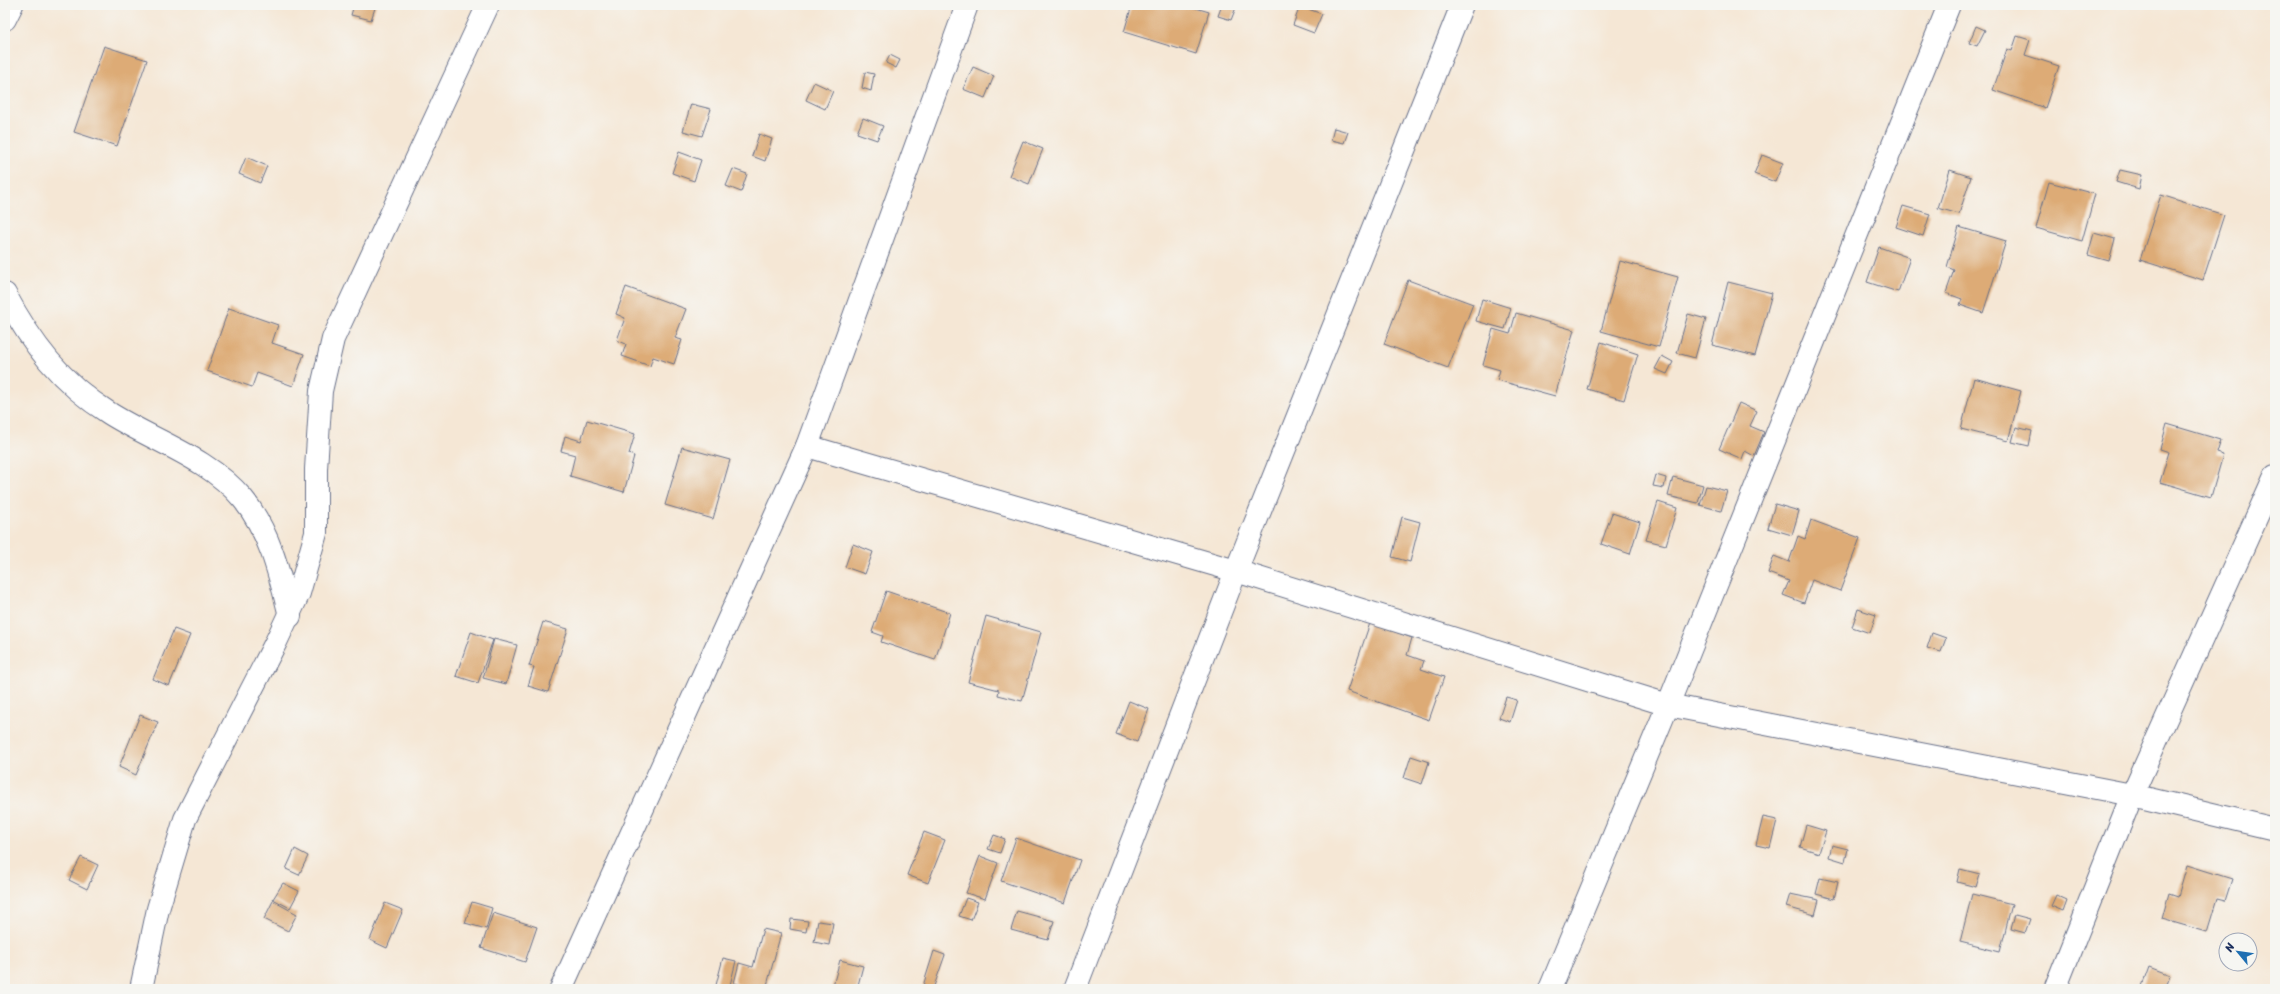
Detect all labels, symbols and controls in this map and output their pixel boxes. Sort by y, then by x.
north arrow [2218,932,2258,972]
text: N [2219,939,2240,956]

